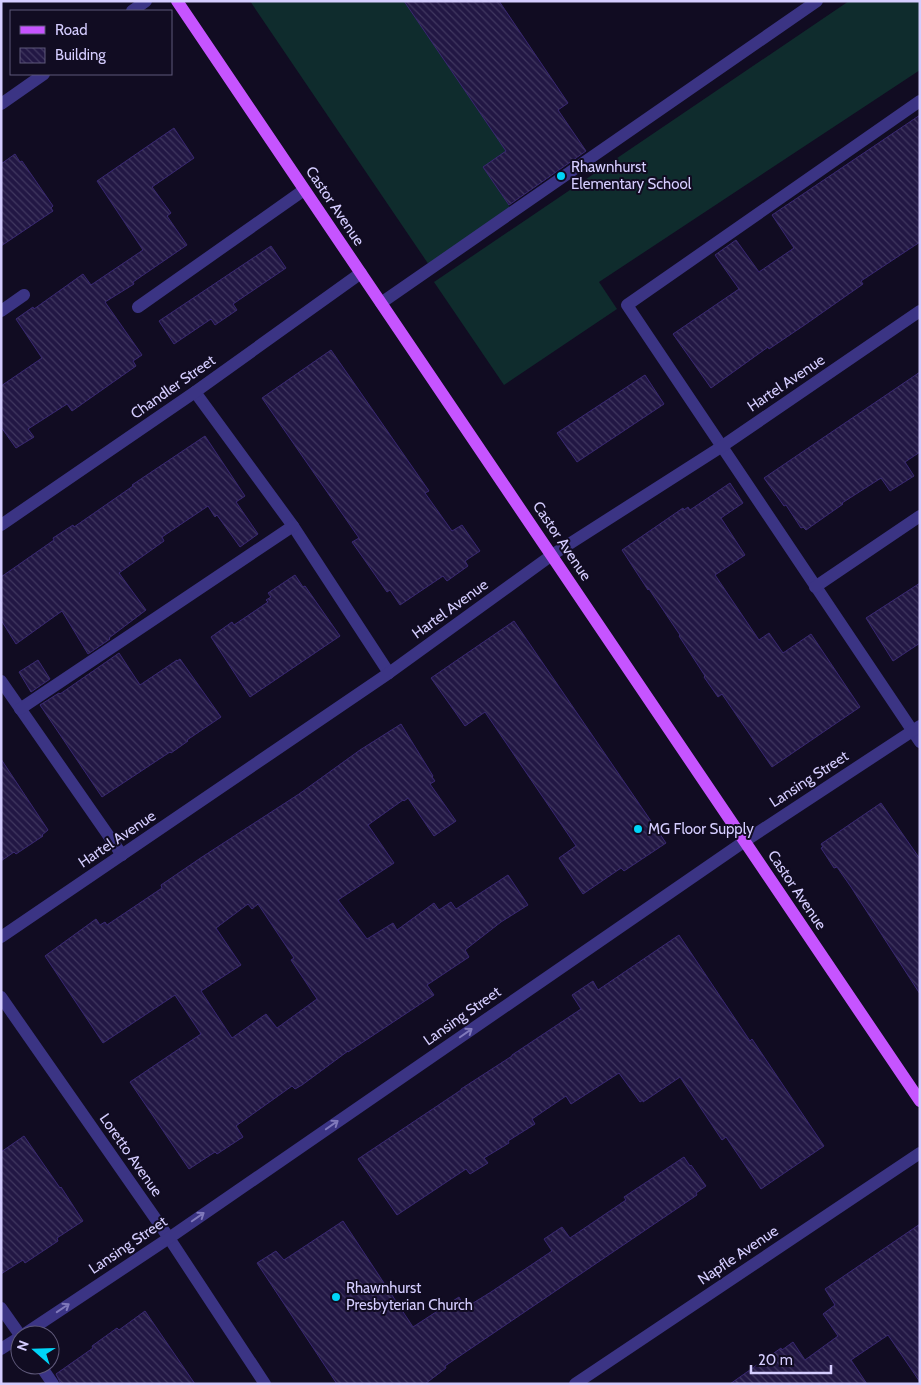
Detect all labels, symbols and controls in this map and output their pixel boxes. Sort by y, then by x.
legend [10,10,172,75]
text: Road [55,21,88,39]
text: Building [55,46,106,64]
place label: Rhawnhurst Elementary School [571,158,692,193]
street label: Castor Avenue [302,163,368,249]
marker: Rhawnhurst Elementary School [555,170,567,182]
street label: Hartel Avenue [744,350,828,415]
street label: Chandler Street [127,351,219,423]
street label: Castor Avenue [529,498,595,584]
street label: Hartel Avenue [408,575,492,643]
street label: Lansing Street [766,747,852,811]
street label: Hartel Avenue [75,806,159,871]
place label: MG Floor Supply [648,820,754,838]
marker: MG Floor Supply [632,823,644,835]
street label: Castor Avenue [764,847,830,933]
street label: Lansing Street [420,983,504,1049]
one-way arrow [459,1028,473,1038]
street label: Loretto Avenue [96,1110,166,1200]
one-way arrow [325,1120,339,1130]
street label: Lansing Street [86,1212,170,1278]
one-way arrow [191,1212,205,1222]
street label: Napfle Avenue [694,1221,782,1288]
place label: Rhawnhurst Presbyterian Church [346,1279,473,1314]
marker: Rhawnhurst Presbyterian Church [330,1291,342,1303]
one-way arrow [56,1303,70,1313]
north arrow [10,1325,60,1375]
text: N [13,1338,33,1353]
scale bar [751,1342,831,1374]
text: 20 m [758,1351,793,1369]

